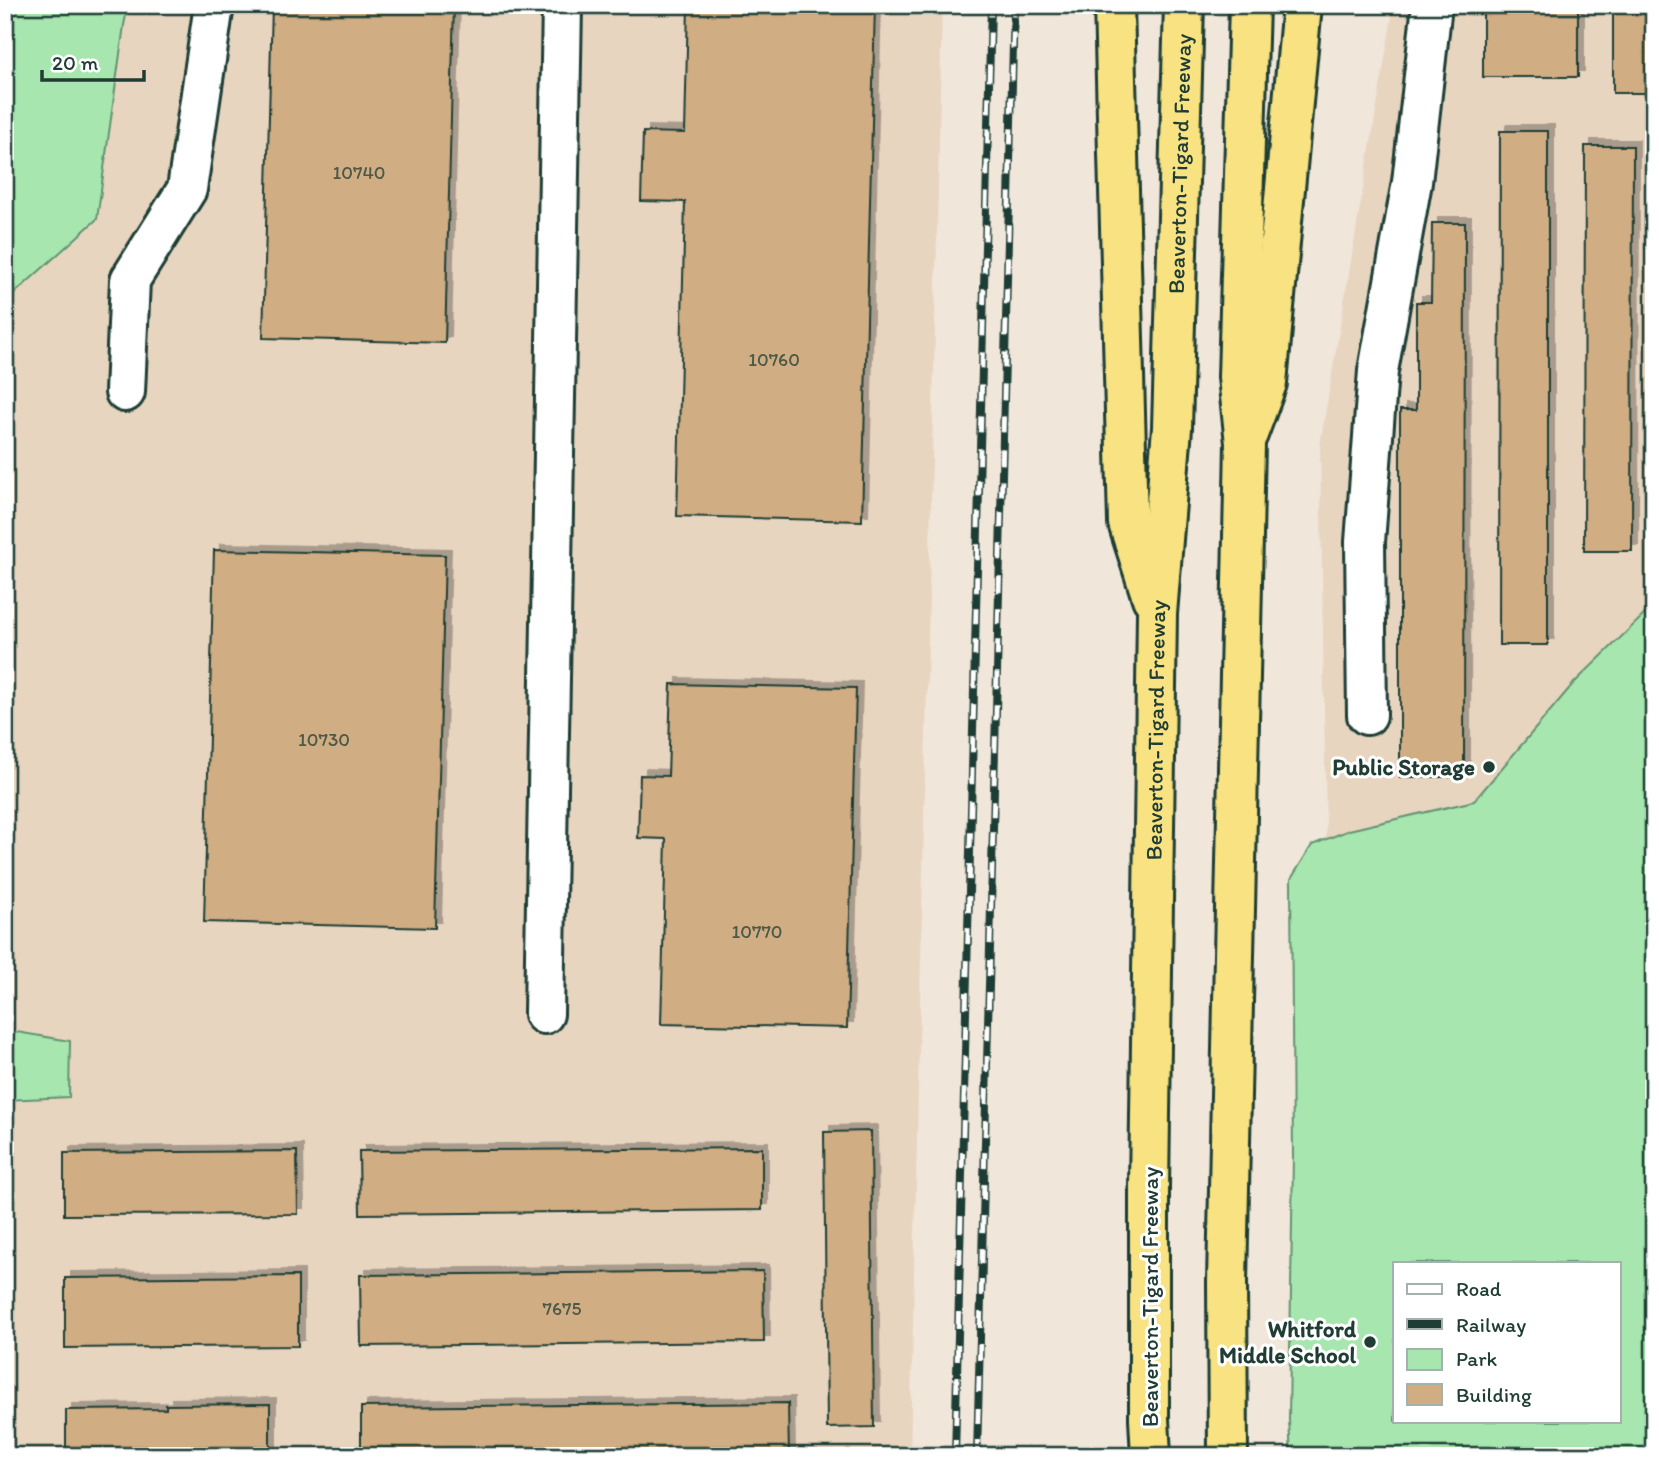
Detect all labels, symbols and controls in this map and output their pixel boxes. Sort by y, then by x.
street label: Beaverton-Tigard Freeway [1162,33,1197,294]
scale bar [42,38,144,82]
text: 20 m [52,50,99,75]
house number: 10740 [332,161,386,184]
house number: 10760 [748,348,800,371]
street label: Beaverton-Tigard Freeway [1140,599,1172,861]
house number: 10730 [298,728,350,751]
place label: Public Storage [1332,753,1475,781]
marker: Public Storage [1481,759,1497,775]
house number: 10770 [731,920,783,943]
street label: Beaverton-Tigard Freeway [1136,1167,1164,1427]
legend [1393,1262,1620,1422]
text: Road [1456,1276,1502,1301]
house number: 7675 [543,1297,581,1320]
text: Railway [1456,1312,1526,1337]
place label: Whitford Middle School [1219,1315,1357,1369]
marker: Whitford Middle School [1362,1334,1378,1350]
text: Park [1456,1346,1498,1371]
text: Building [1456,1382,1532,1407]

